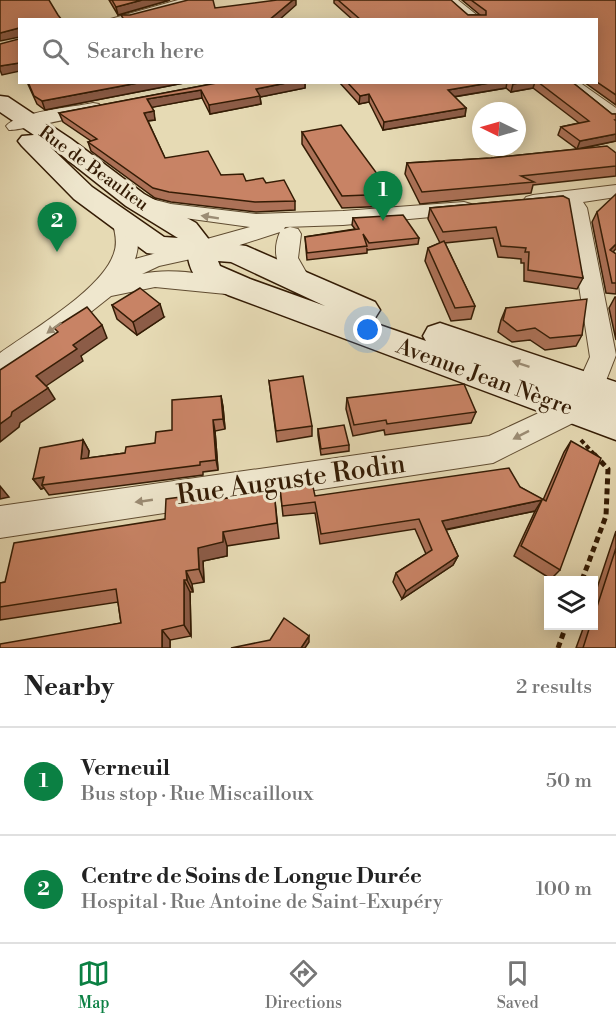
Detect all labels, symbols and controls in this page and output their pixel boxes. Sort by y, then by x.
search box [18,18,598,84]
icon: search [39,35,72,68]
text: Search here [87,38,204,65]
north arrow [472,102,526,156]
street label: Rue de Beaulieu [34,121,154,216]
pin: 1 [364,172,403,221]
pin: 2 [38,202,76,252]
one-way arrow [200,212,219,221]
your location [353,315,382,344]
one-way arrow [46,321,61,333]
street label: Avenue Jean Nègre [392,333,576,422]
one-way arrow [512,359,530,369]
one-way arrow [512,430,529,440]
street label: Rue Auguste Rodin [174,447,408,513]
one-way arrow [135,496,154,505]
map controls [544,576,598,630]
button: layers [544,576,598,630]
text: Nearby [24,671,114,703]
text: 2 results [516,675,592,700]
text: Verneuil [81,755,170,782]
text: 1 [39,769,48,794]
text: 50 m [546,769,592,794]
text: Bus stop · Rue Miscailloux [81,782,313,807]
text: Centre de Soins de Longue Durée [81,863,422,890]
text: 2 [37,877,50,902]
text: 100 m [536,877,592,902]
text: Hospital · Rue Antoine de Saint-Exupéry [81,890,443,915]
tab: Map [77,957,110,1013]
tab: Directions [265,957,342,1013]
tab: Saved [497,957,539,1013]

